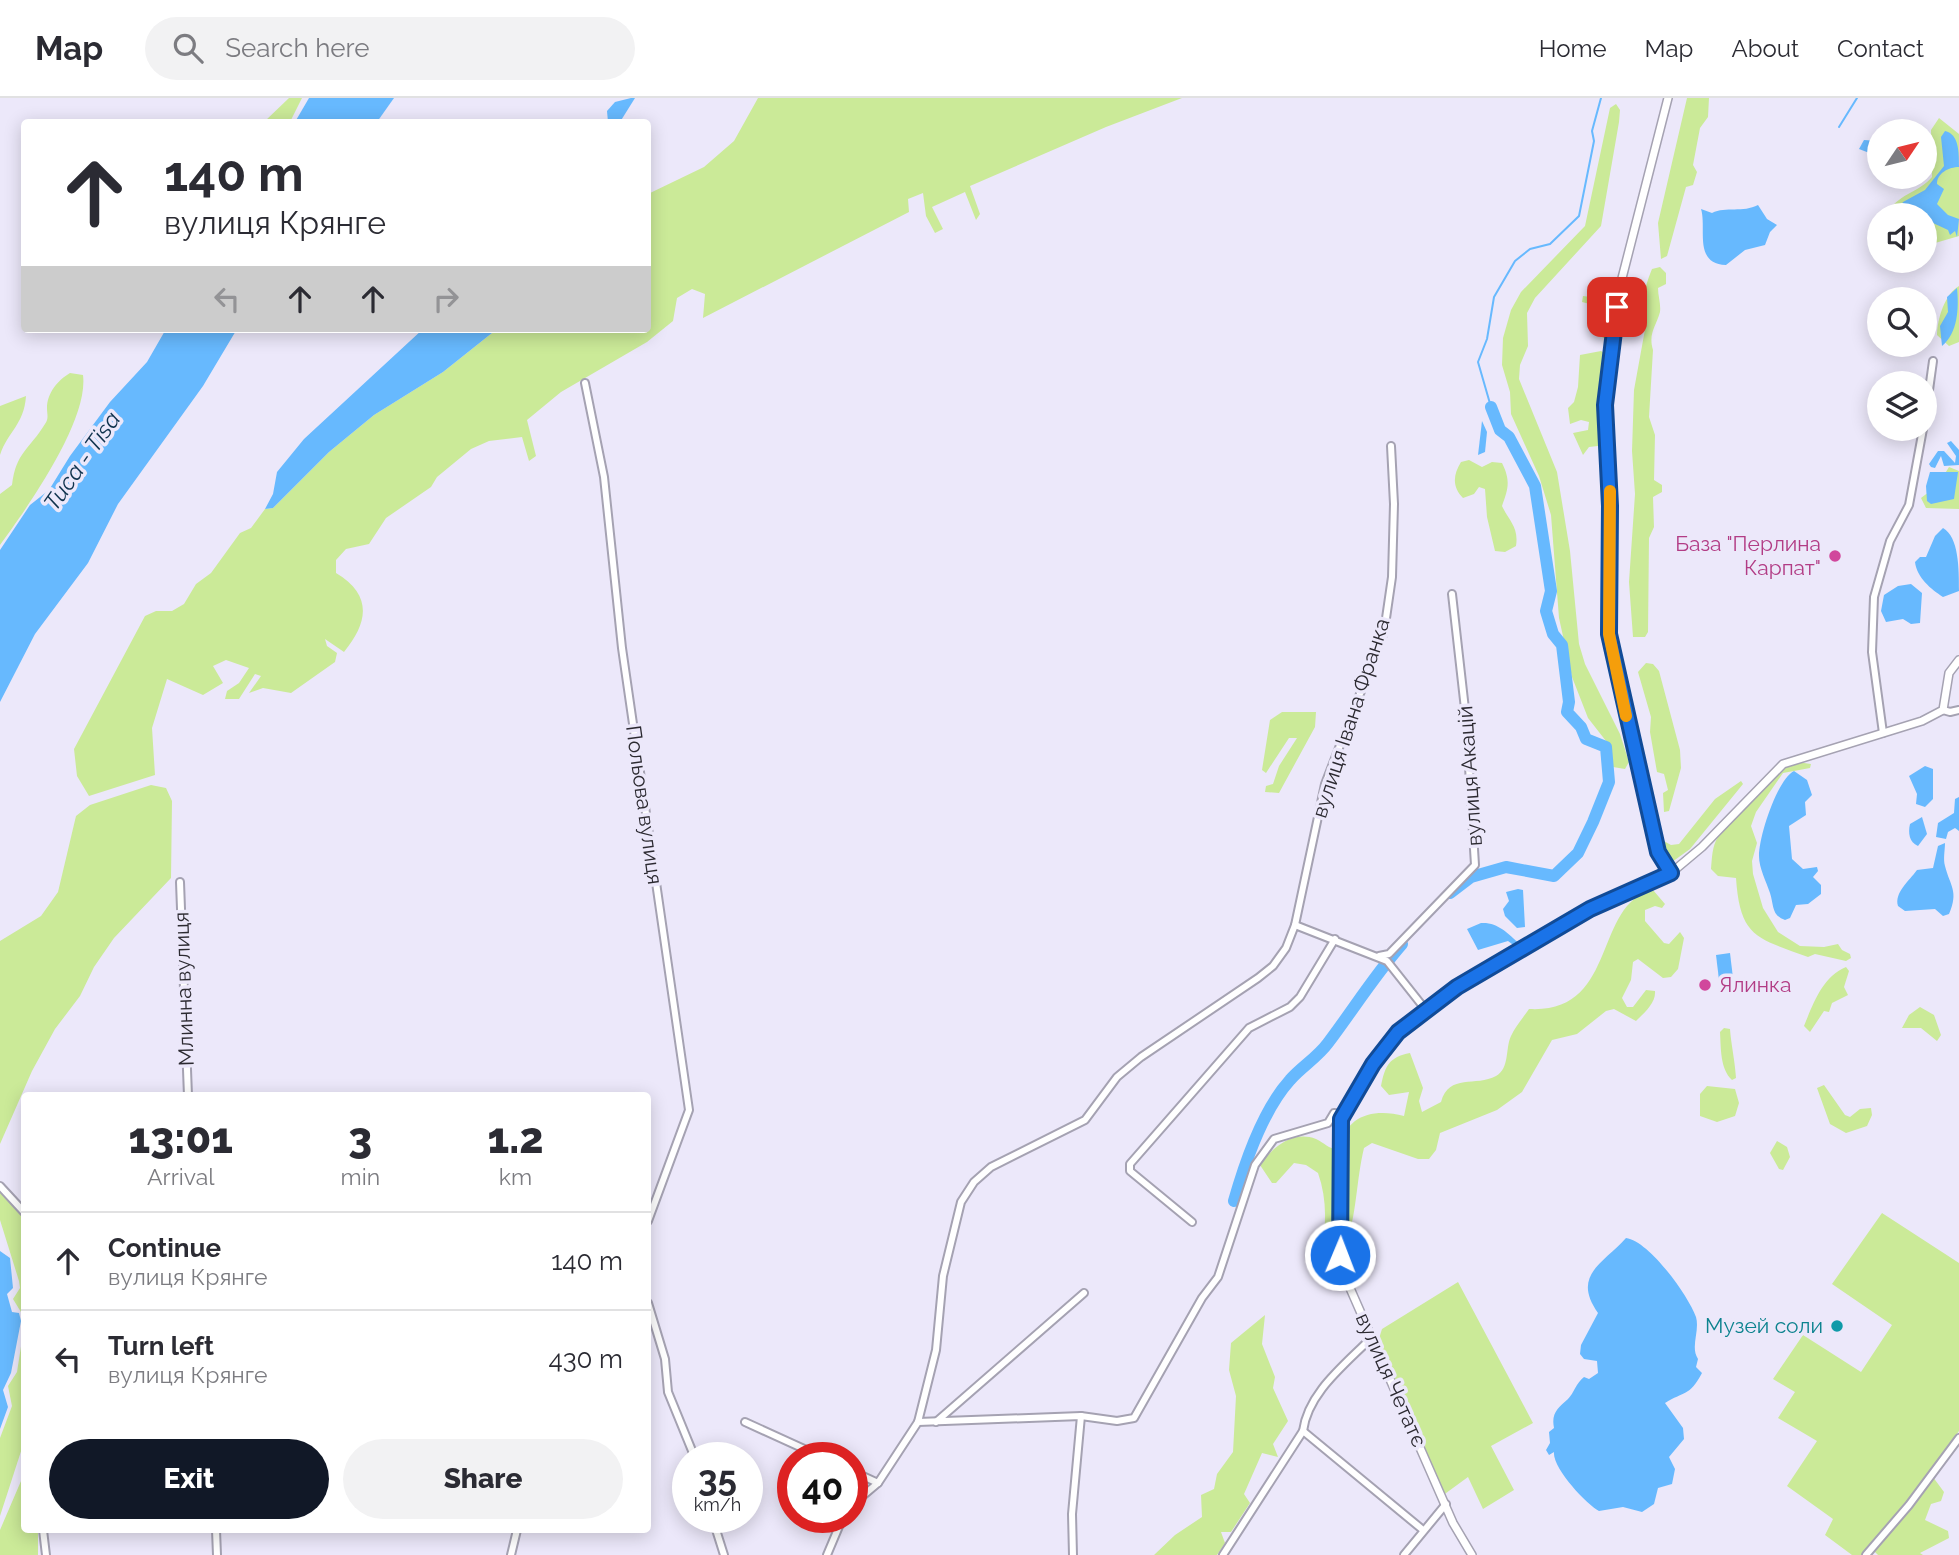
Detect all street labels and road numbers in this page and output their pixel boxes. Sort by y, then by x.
street label: вулиця Івана Франка [1306,615,1395,821]
street label: вулиця Акацій [1452,705,1487,847]
street label: Польова вулиця [621,724,668,886]
street label: Млинна вулиця [168,912,199,1067]
street label: вулиця Четатє [1351,1309,1432,1451]

